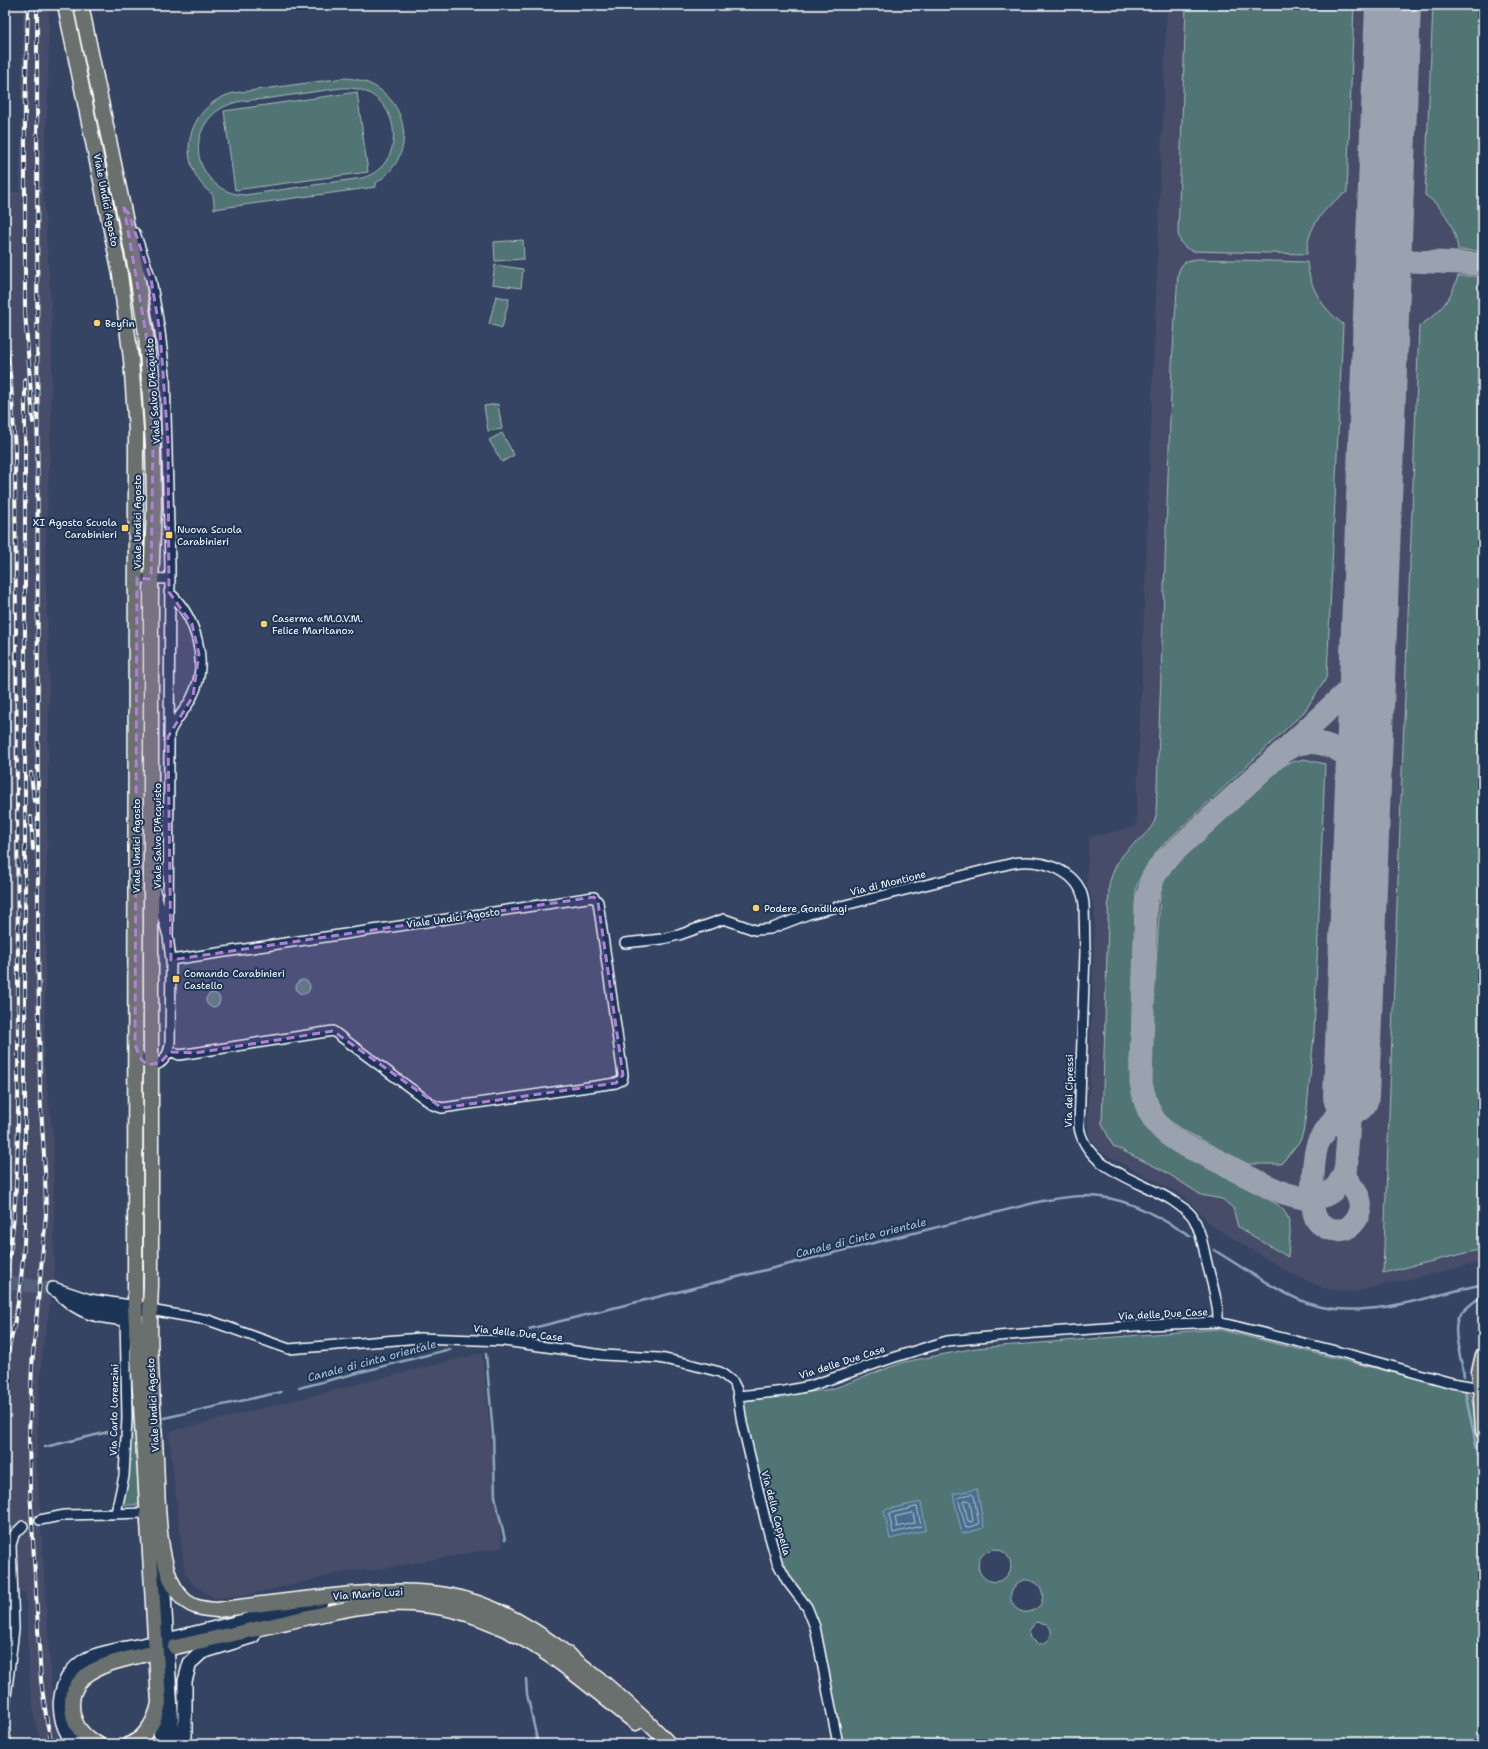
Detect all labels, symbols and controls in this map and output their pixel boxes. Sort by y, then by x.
street label: Viale Undici Agosto [91,152,121,248]
place label: Beyfin [105,317,135,330]
marker: Beyfin [92,318,102,328]
street label: Viale Salvo D'Acquisto [143,338,163,444]
street label: Viale Undici Agosto [131,475,144,569]
place label: XI Agosto Scuola Carabinieri [33,516,118,541]
marker: XI Agosto Scuola Carabinieri [120,523,130,533]
place label: Nuova Scuola Carabinieri [177,523,243,548]
marker: Nuova Scuola Carabinieri [164,530,174,540]
place label: Caserma «M.O.V.M. Felice Maritano» [272,612,363,637]
marker: Caserma «M.O.V.M. Felice Maritano» [259,619,269,629]
street label: Viale Salvo D'Acquisto [151,783,164,889]
street label: Viale Undici Agosto [130,799,143,893]
street label: Via di Montione [849,867,928,899]
place label: Podere Gondilagi [764,902,847,915]
marker: Podere Gondilagi [751,903,761,913]
street label: Viale Undici Agosto [405,905,501,931]
place label: Comando Carabinieri Castello [184,967,285,992]
marker: Comando Carabinieri Castello [171,974,181,984]
street label: Via dei Cipressi [1062,1054,1076,1128]
water label: Canale di Cinta orientale [794,1214,928,1262]
street label: Via delle Due Case [1118,1305,1209,1323]
street label: Via delle Due Case [473,1322,564,1344]
water label: Canale di cinta orientale [306,1337,438,1385]
street label: Via delle Due Case [797,1342,887,1382]
street label: Viale Undici Agosto [144,1357,162,1453]
street label: Via Carlo Lorenzini [107,1364,121,1456]
street label: Via della Cappella [758,1469,794,1558]
street label: Via Mario Luzi [332,1585,404,1603]

